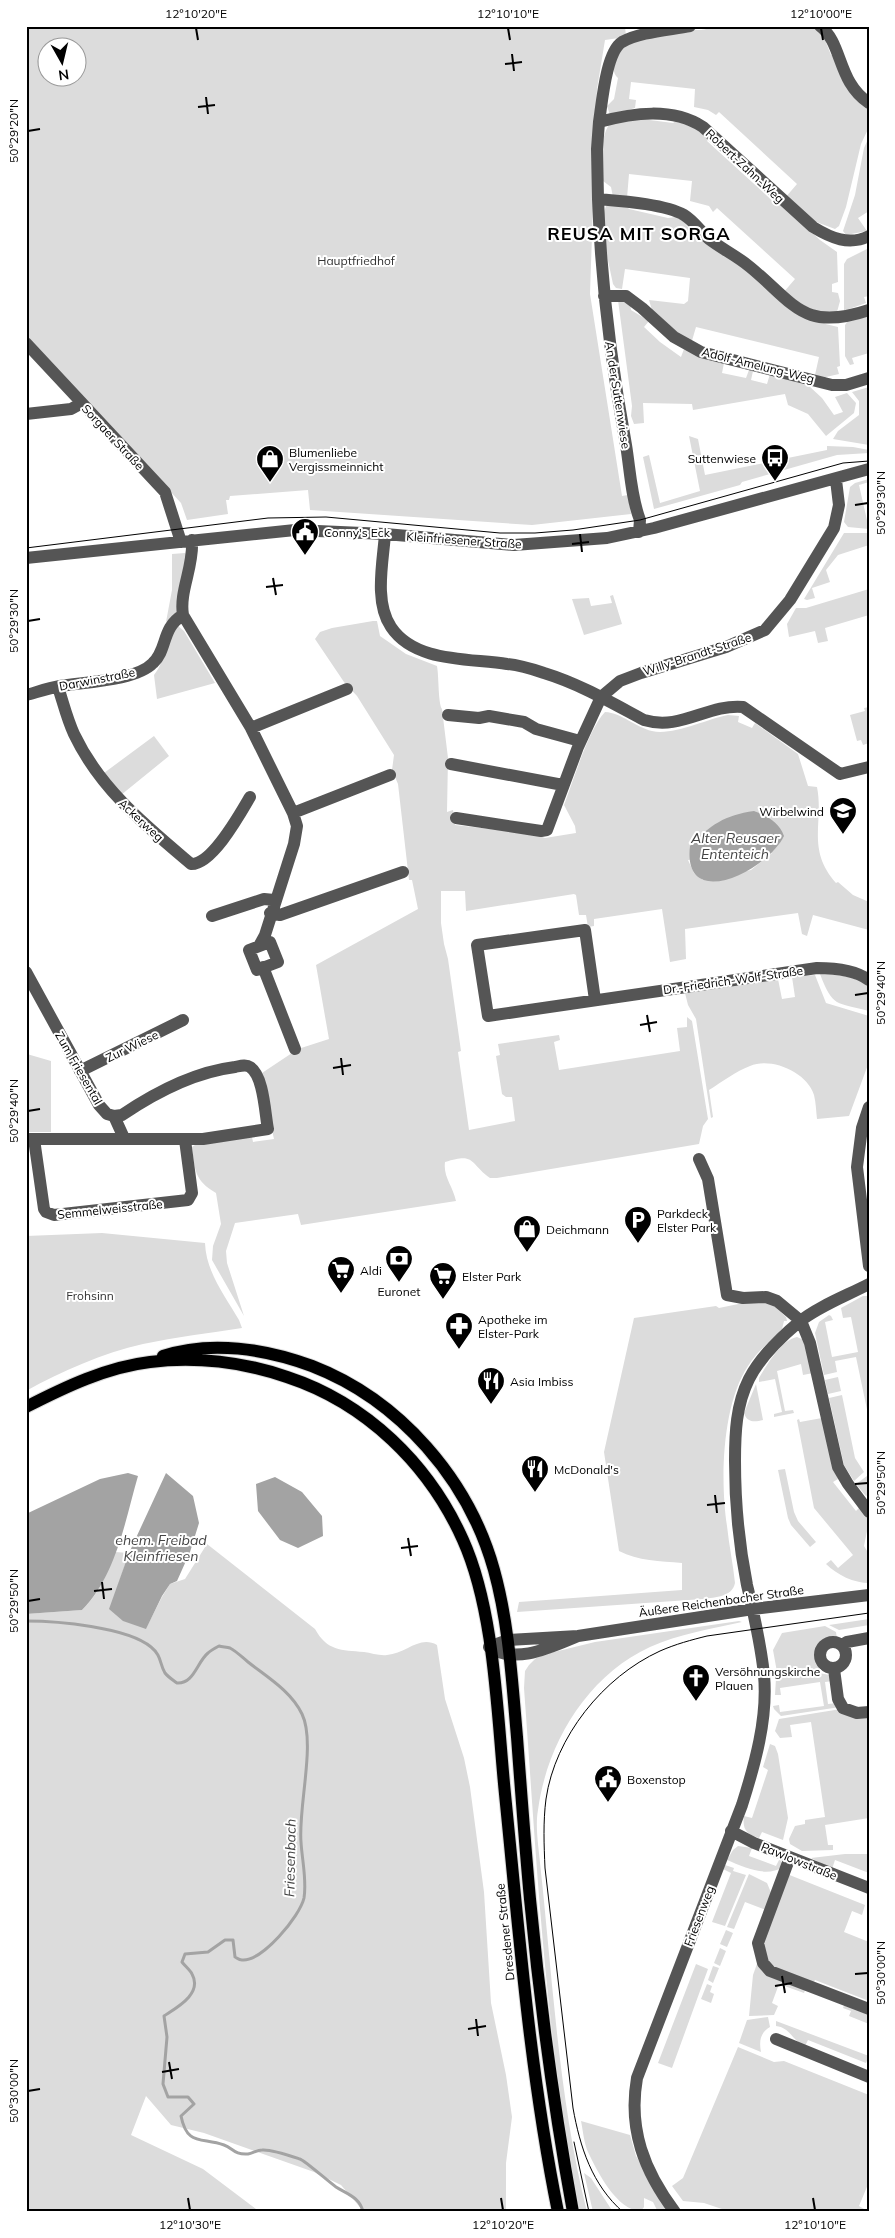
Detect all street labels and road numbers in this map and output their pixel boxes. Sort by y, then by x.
street label: Robert-Zahn-Weg [703,126,787,206]
street label: An der Suttenwiese [602,340,634,450]
street label: Adolf-Amelung-Weg [700,344,816,386]
street label: Sorgaer Straße [79,401,147,473]
street label: Kleinfriesener Straße [406,528,522,552]
street label: Willy-Brandt-Straße [641,629,753,679]
street label: Darwinstraße [58,664,136,694]
street label: Ackerweg [115,795,167,845]
street label: Dr.-Friedrich-Wolf-Straße [662,963,804,997]
street label: Zur Wiese [103,1027,161,1065]
street label: Zum Friesental [52,1029,106,1107]
street label: Semmelweisstraße [57,1196,163,1222]
street label: Äußere Reichenbacher Straße [637,1582,805,1620]
street label: Pawlowstraße [759,1839,839,1883]
street label: Dresdener Straße [492,1883,518,1981]
street label: Friesenweg [681,1883,717,1949]

